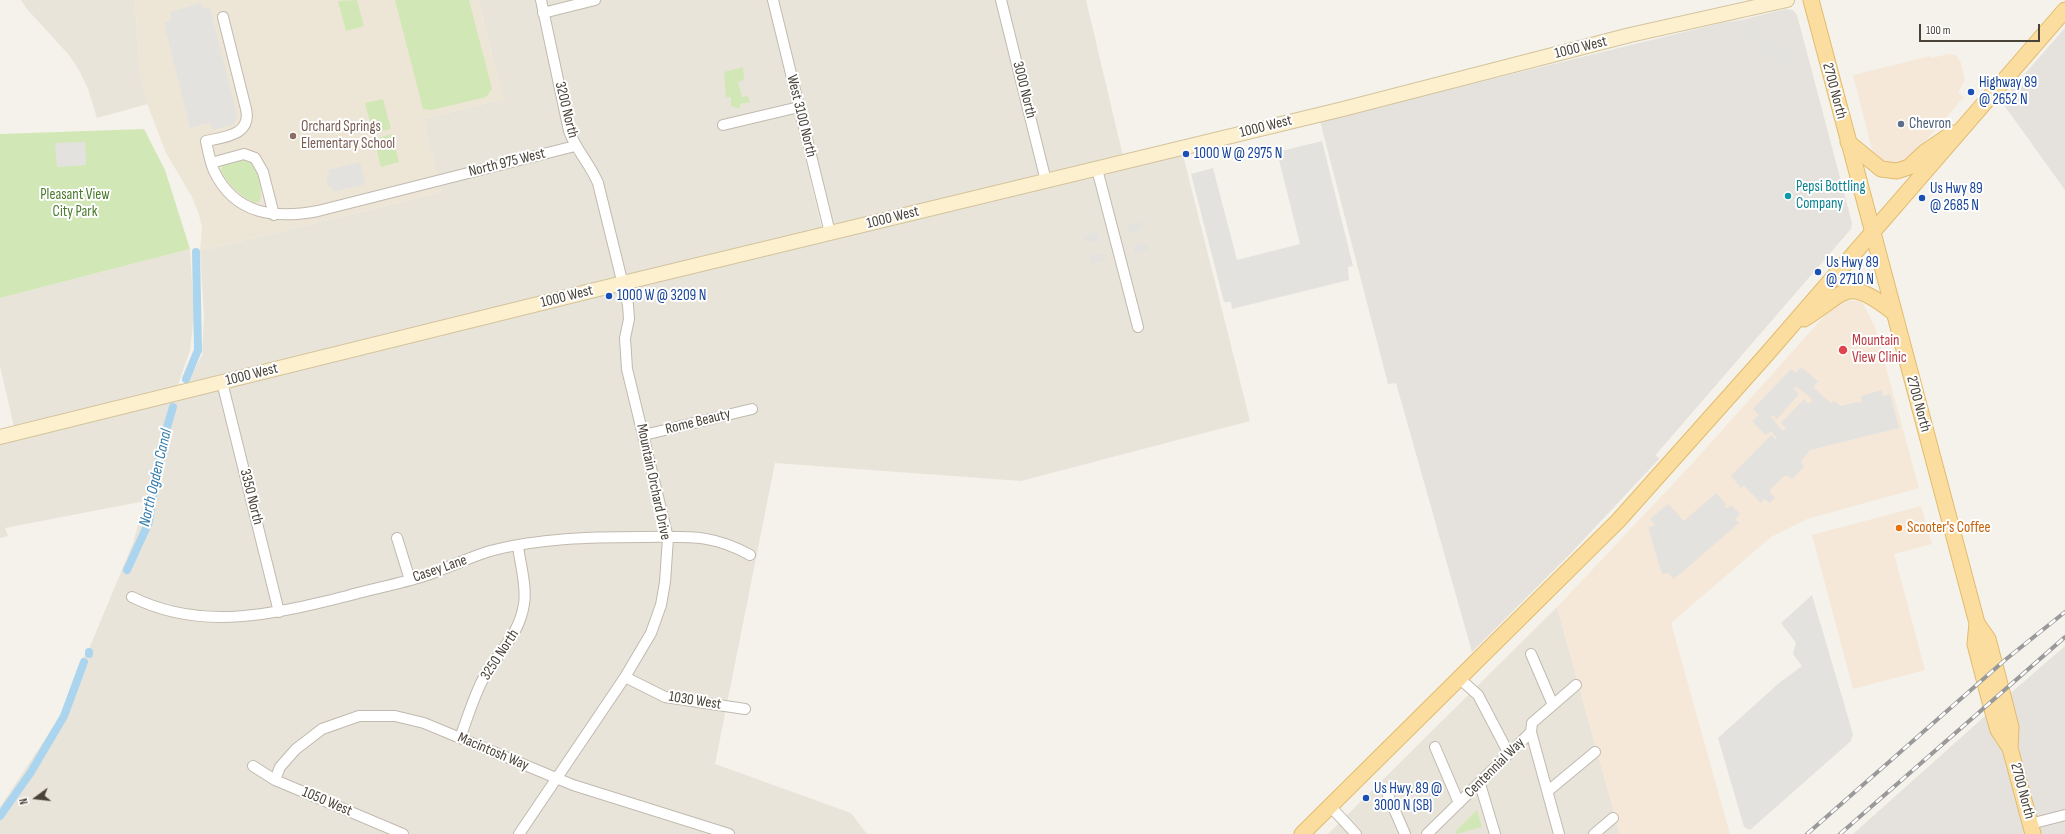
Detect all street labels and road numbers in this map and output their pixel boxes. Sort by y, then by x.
street label: 1000 West [1553,33,1609,63]
street label: 3000 North [1008,60,1040,120]
street label: 2700 North [1818,61,1850,121]
street label: West 3100 North [782,73,820,159]
street label: 3200 North [550,80,582,140]
street label: 1000 West [1238,112,1294,142]
street label: North 975 West [467,145,547,181]
street label: 1000 West [865,203,921,233]
street label: 1000 West [539,282,595,312]
street label: 1000 West [224,360,280,390]
street label: 2700 North [1902,374,1934,434]
street label: Rome Beauty [664,405,732,439]
street label: Mountain Orchard Drive [632,422,674,542]
street label: 3350 North [235,467,267,527]
street label: Casey Lane [411,551,469,587]
street label: 3250 North [477,626,523,684]
street label: 1030 West [668,688,722,714]
street label: Macintosh Way [455,729,531,775]
street label: Centennial Way [1461,734,1529,802]
street label: 2700 North [2006,761,2038,821]
street label: 1050 West [299,783,355,821]

